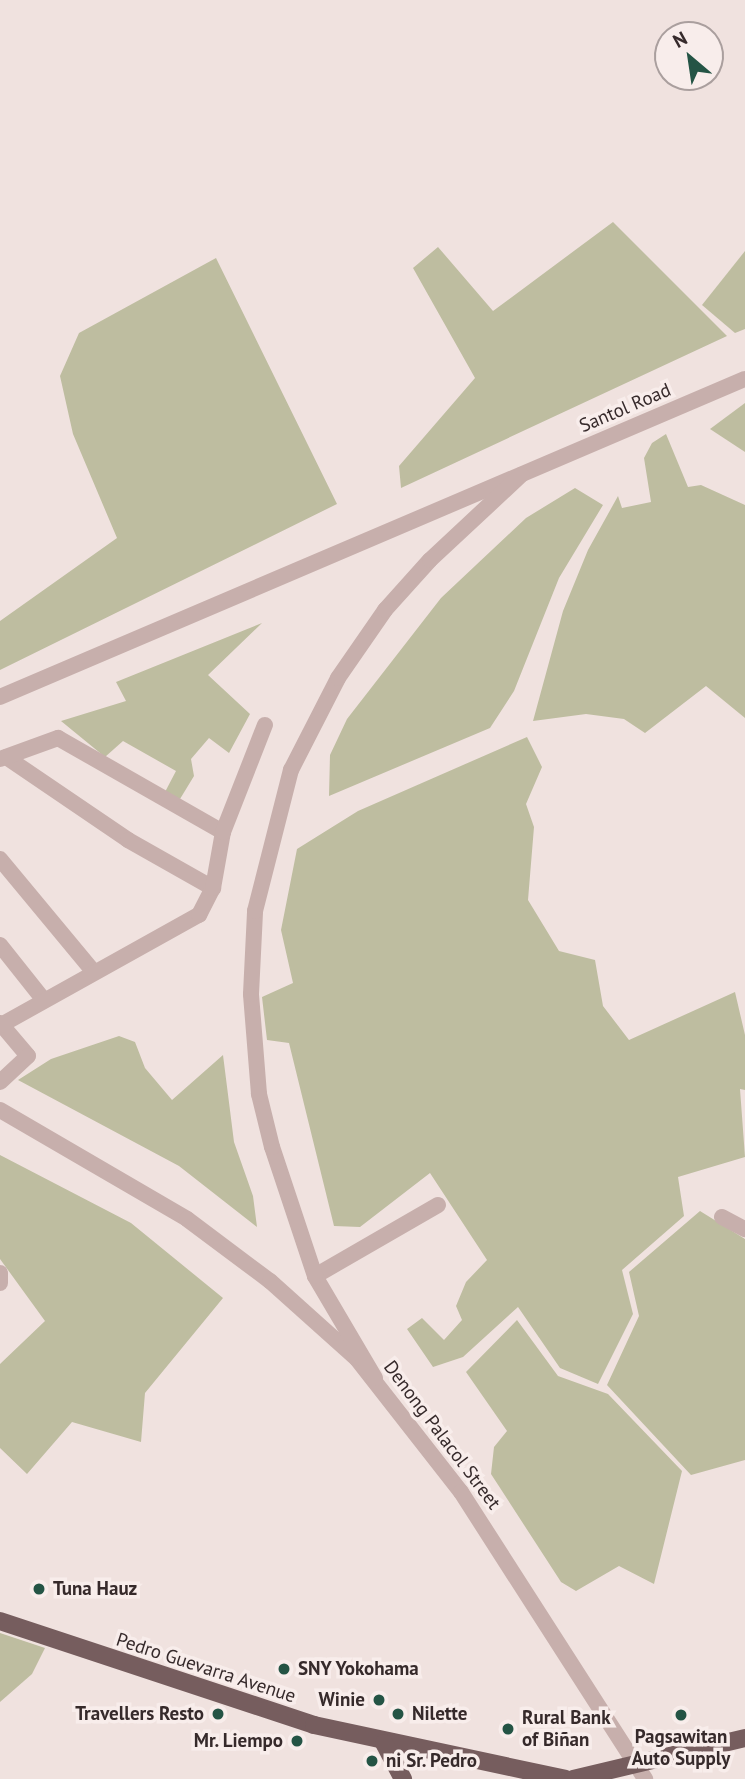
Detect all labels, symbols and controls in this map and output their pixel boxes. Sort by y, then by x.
north arrow [654,21,724,91]
text: N [669,26,691,53]
street label: Santol Road [576,379,674,437]
street label: Denong Palacol Street [379,1356,505,1514]
place label: Tuna Hauz [53,1578,137,1600]
marker: Tuna Hauz [31,1581,47,1597]
street label: Pedro Guevarra Avenue [113,1628,299,1708]
place label: SNY Yokohama [298,1658,420,1680]
marker: SNY Yokohama [276,1661,292,1677]
place label: Winie [318,1689,365,1711]
marker: Winie [371,1692,387,1708]
place label: Travellers Resto [75,1703,204,1725]
place label: Nilette [412,1703,468,1725]
marker: Travellers Resto [210,1706,226,1722]
marker: Nilette [390,1706,406,1722]
place label: Rural Bank of Biñan [522,1707,610,1751]
marker: Pagsawitan Auto Supply [673,1707,689,1723]
marker: Rural Bank of Biñan [500,1721,516,1737]
place label: Pagsawitan Auto Supply [632,1726,730,1770]
place label: Mr. Liempo [193,1730,283,1752]
marker: Mr. Liempo [289,1733,305,1749]
place label: ni Sr. Pedro [386,1750,478,1772]
marker: ni Sr. Pedro [364,1753,380,1769]

